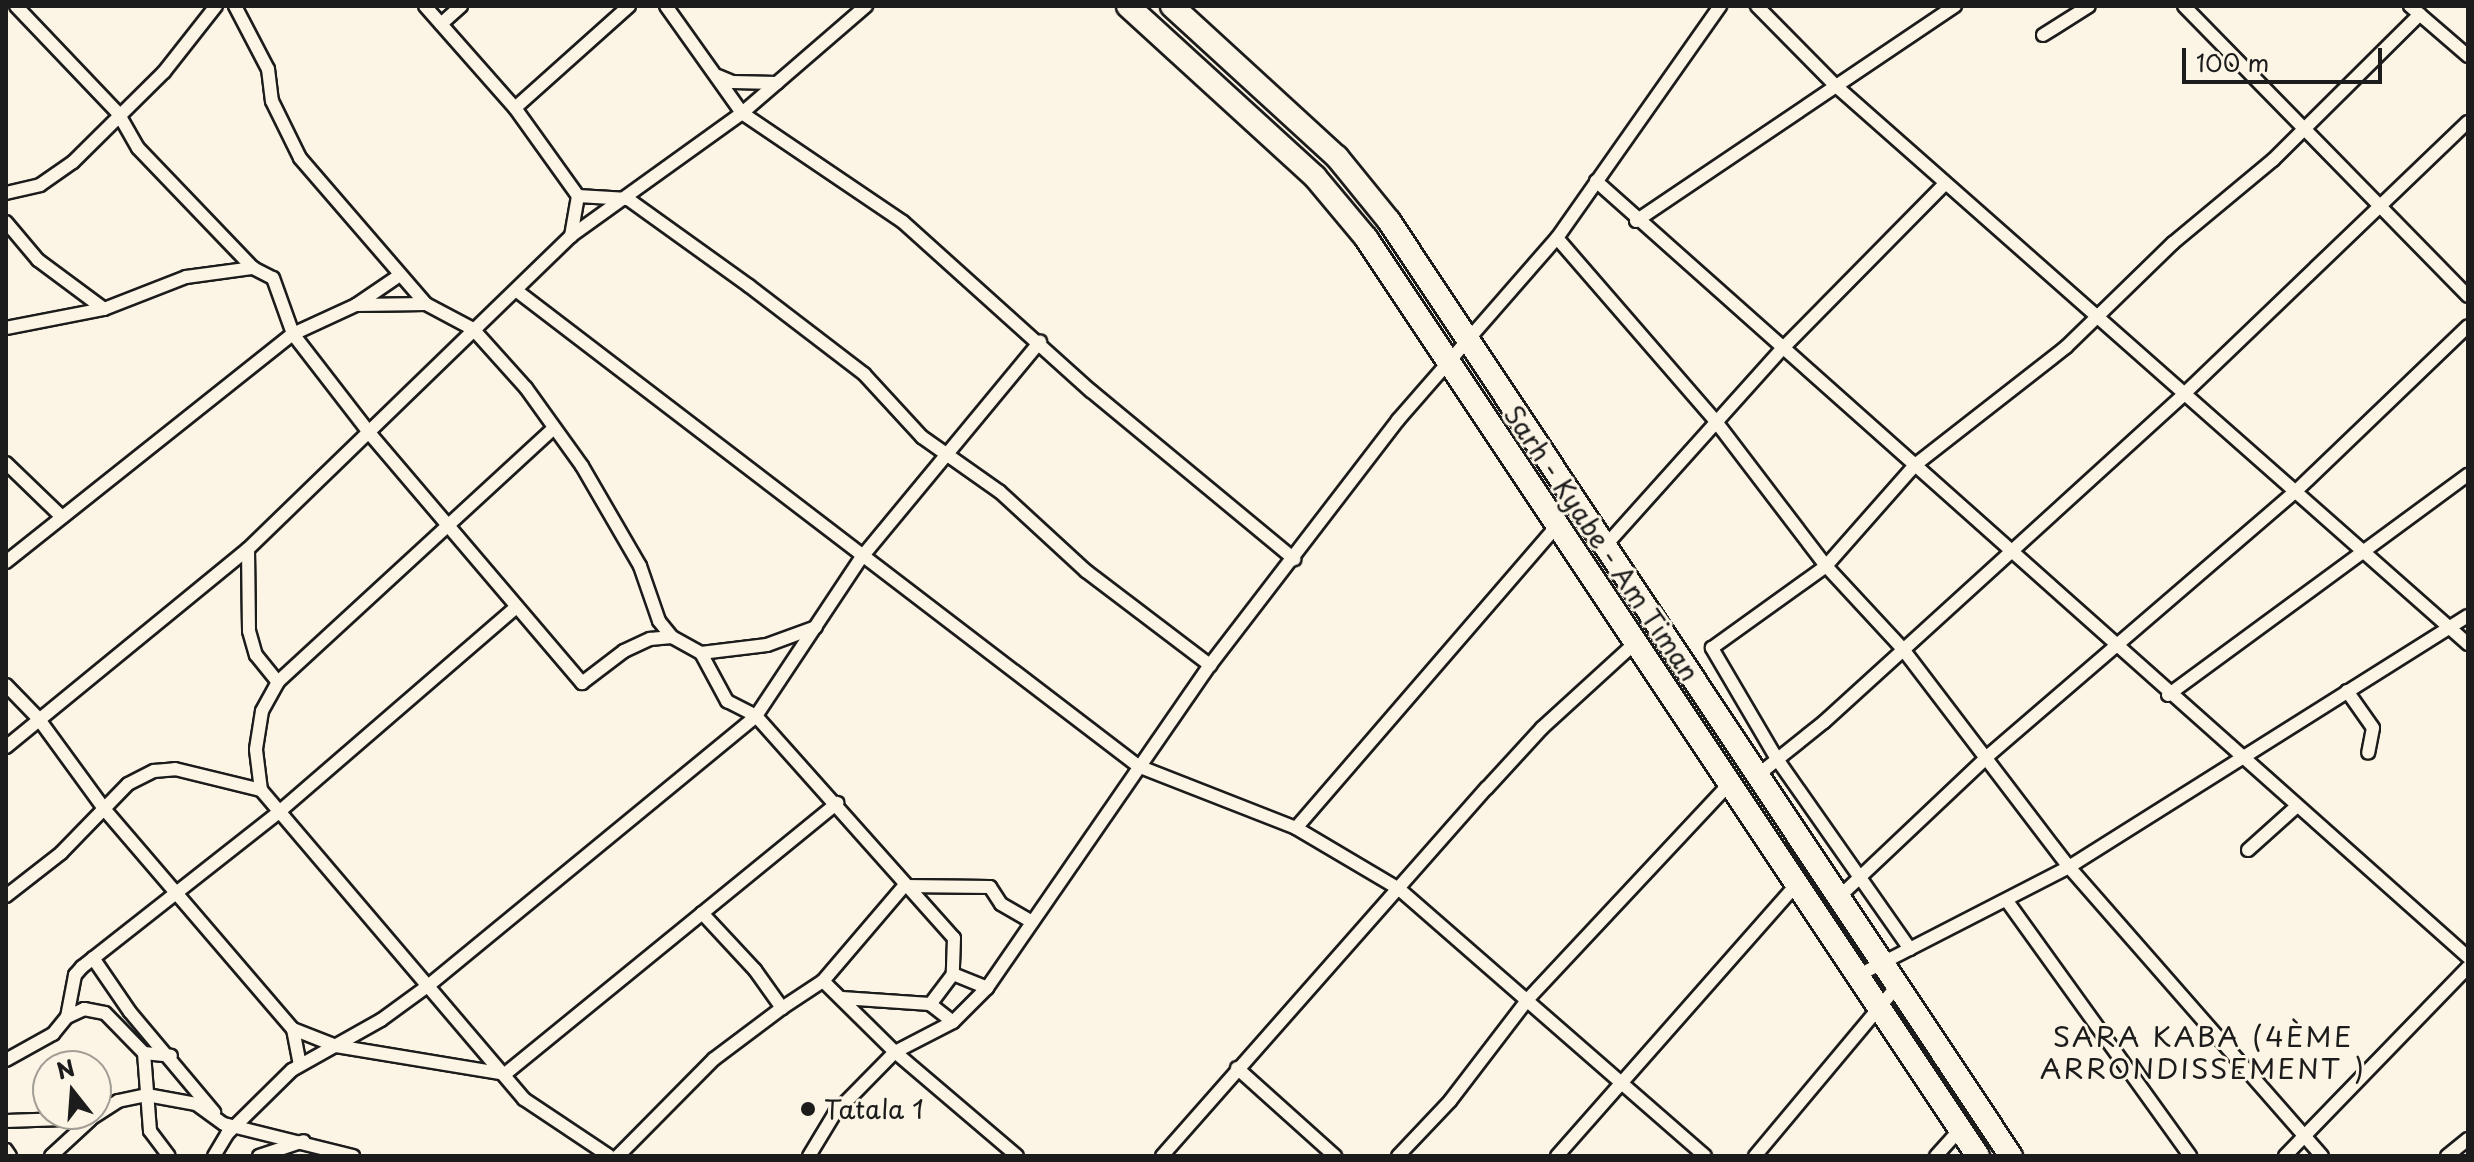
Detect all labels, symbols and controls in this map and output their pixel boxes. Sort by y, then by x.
scale bar [2186,32,2386,82]
text: 100 m [2196,44,2269,80]
street label: Sarh - Kyabe - Am Timan [1498,399,1706,687]
district label: SARA KABA (4ÈME ARRONDISSEMENT ) [2040,1019,2366,1085]
north arrow [32,1050,112,1130]
text: N [52,1050,79,1087]
place label: Tatala 1 [824,1093,925,1125]
marker: Tatala 1 [799,1100,817,1118]

